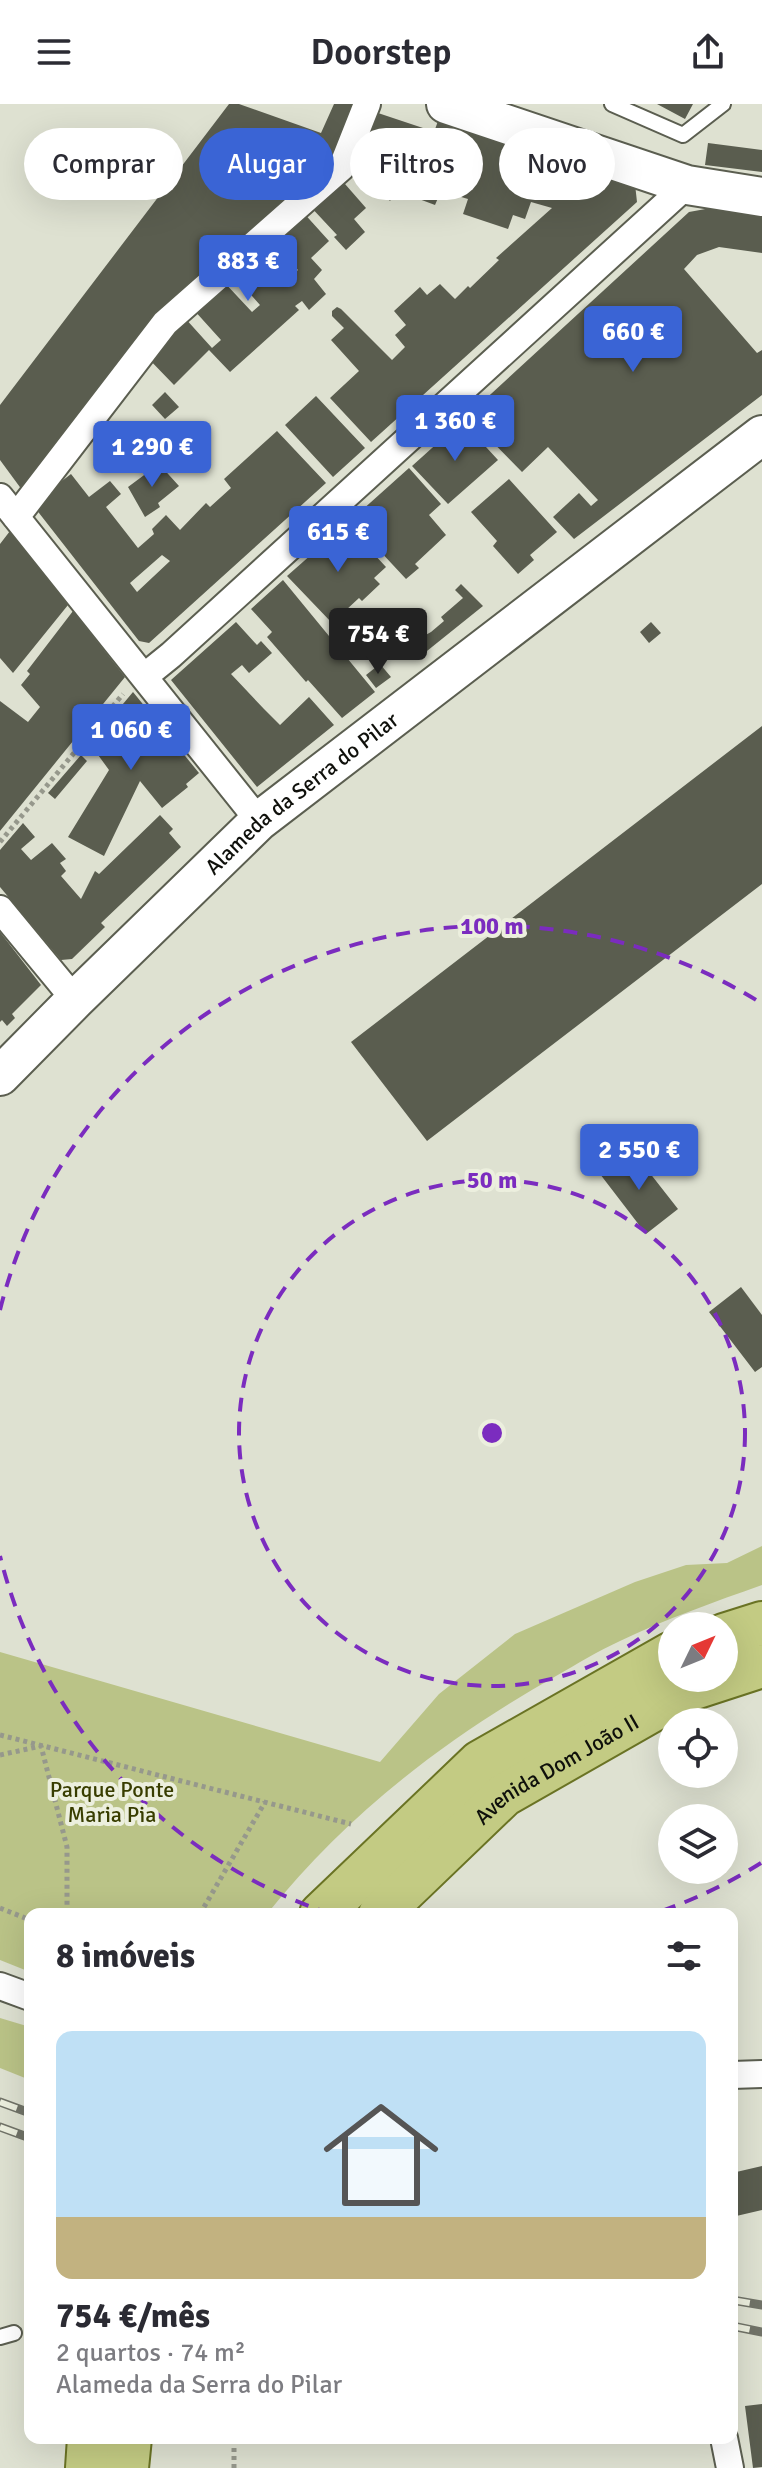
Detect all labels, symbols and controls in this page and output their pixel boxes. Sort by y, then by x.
icon: menu [32,30,76,74]
text: Doorstep [311,30,451,75]
icon: share [686,30,730,74]
chip: Comprar [24,128,183,200]
chip: Alugar [199,128,334,200]
chip: Filtros [350,128,483,200]
chip: Novo [499,128,615,200]
pin: 883 € [192,235,304,303]
text: 883 € [217,245,279,277]
pin: 660 € [577,306,689,374]
text: 660 € [602,316,664,348]
pin: 1 360 € [381,395,529,463]
text: 1 360 € [414,405,496,437]
pin: 1 290 € [78,421,226,489]
text: 1 290 € [111,431,193,463]
pin: 615 € [282,506,394,574]
text: 615 € [307,516,369,548]
pin: 754 € [322,608,434,676]
text: 754 € [347,618,409,650]
pin: 1 060 € [57,704,205,772]
street label: Alameda da Serra do Pilar [199,706,404,880]
text: 1 060 € [90,714,172,746]
text: 100 m [460,911,524,941]
pin: 2 550 € [565,1124,713,1192]
text: 2 550 € [598,1134,680,1166]
text: 50 m [467,1165,517,1195]
centre of rings [478,1419,506,1447]
north arrow [658,1612,738,1692]
map controls [658,1612,738,1884]
street label: Avenida Dom João II [469,1708,644,1830]
button: locate [658,1708,738,1788]
park label: Parque Ponte Maria Pia [50,1776,174,1828]
button: layers [658,1804,738,1884]
icon: filters [662,1934,706,1978]
text: 8 imóveis [56,1935,195,1977]
icon: home [309,2083,453,2227]
text: 754 €/mês [56,2295,210,2337]
text: 2 quartos · 74 m² [56,2337,246,2369]
text: Alameda da Serra do Pilar [56,2369,342,2401]

